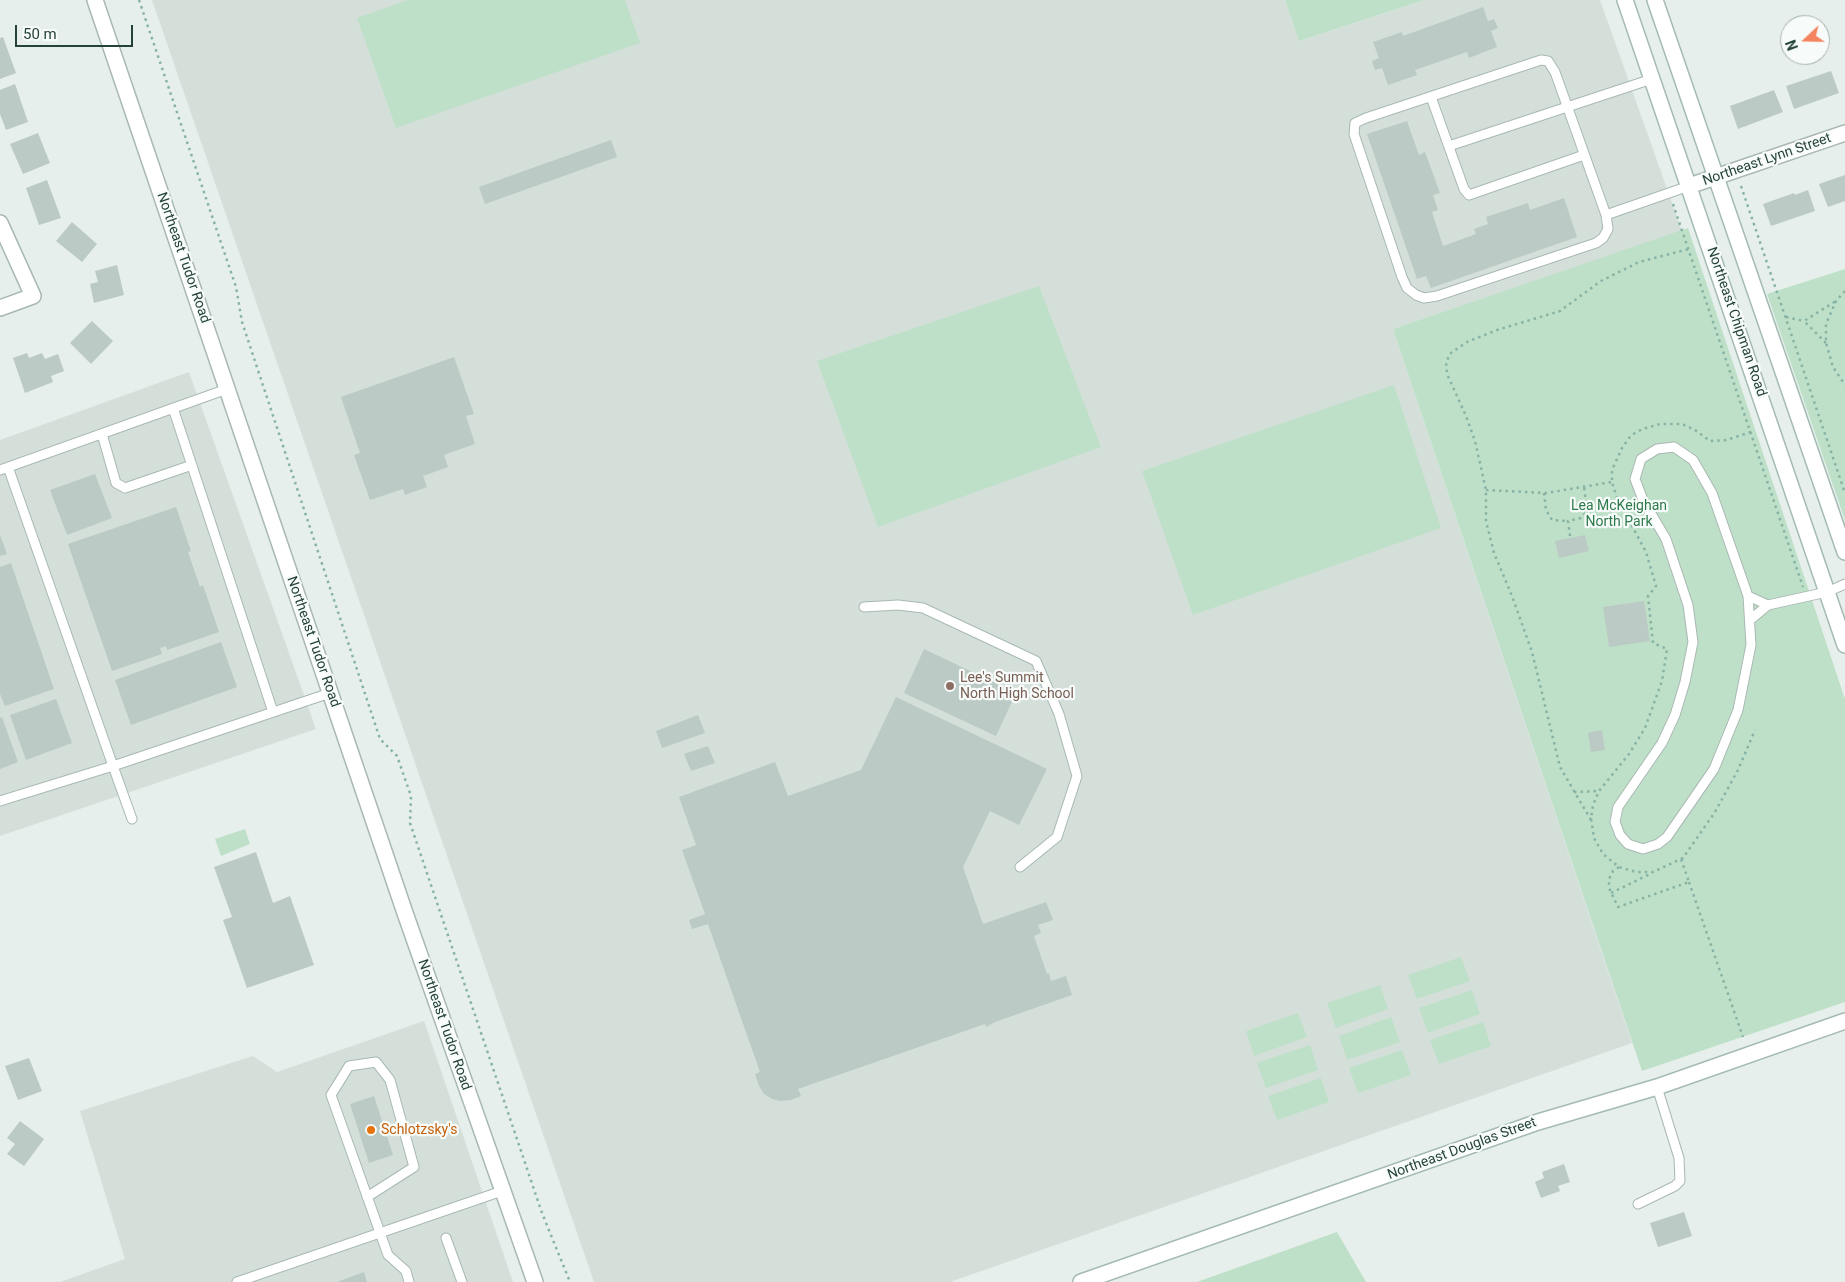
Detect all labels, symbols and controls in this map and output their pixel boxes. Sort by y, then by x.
scale bar [18,15,135,47]
north arrow [1780,15,1830,65]
text: 50 m [23,25,57,43]
text: N [1783,38,1801,53]
street label: Northeast Lynn Street [1701,130,1833,190]
street label: Northeast Tudor Road [153,190,213,326]
street label: Northeast Chipman Road [1703,245,1769,399]
park label: Lea McKeighan North Park [1571,498,1667,530]
street label: Northeast Tudor Road [283,574,343,710]
place label: Lee's Summit North High School [960,670,1074,702]
marker: Lee's Summit North High School [944,680,956,692]
street label: Northeast Tudor Road [414,957,474,1093]
street label: Northeast Douglas Street [1385,1114,1539,1184]
place label: Schlotzsky's [381,1122,457,1138]
marker: Schlotzsky's [365,1124,377,1136]

